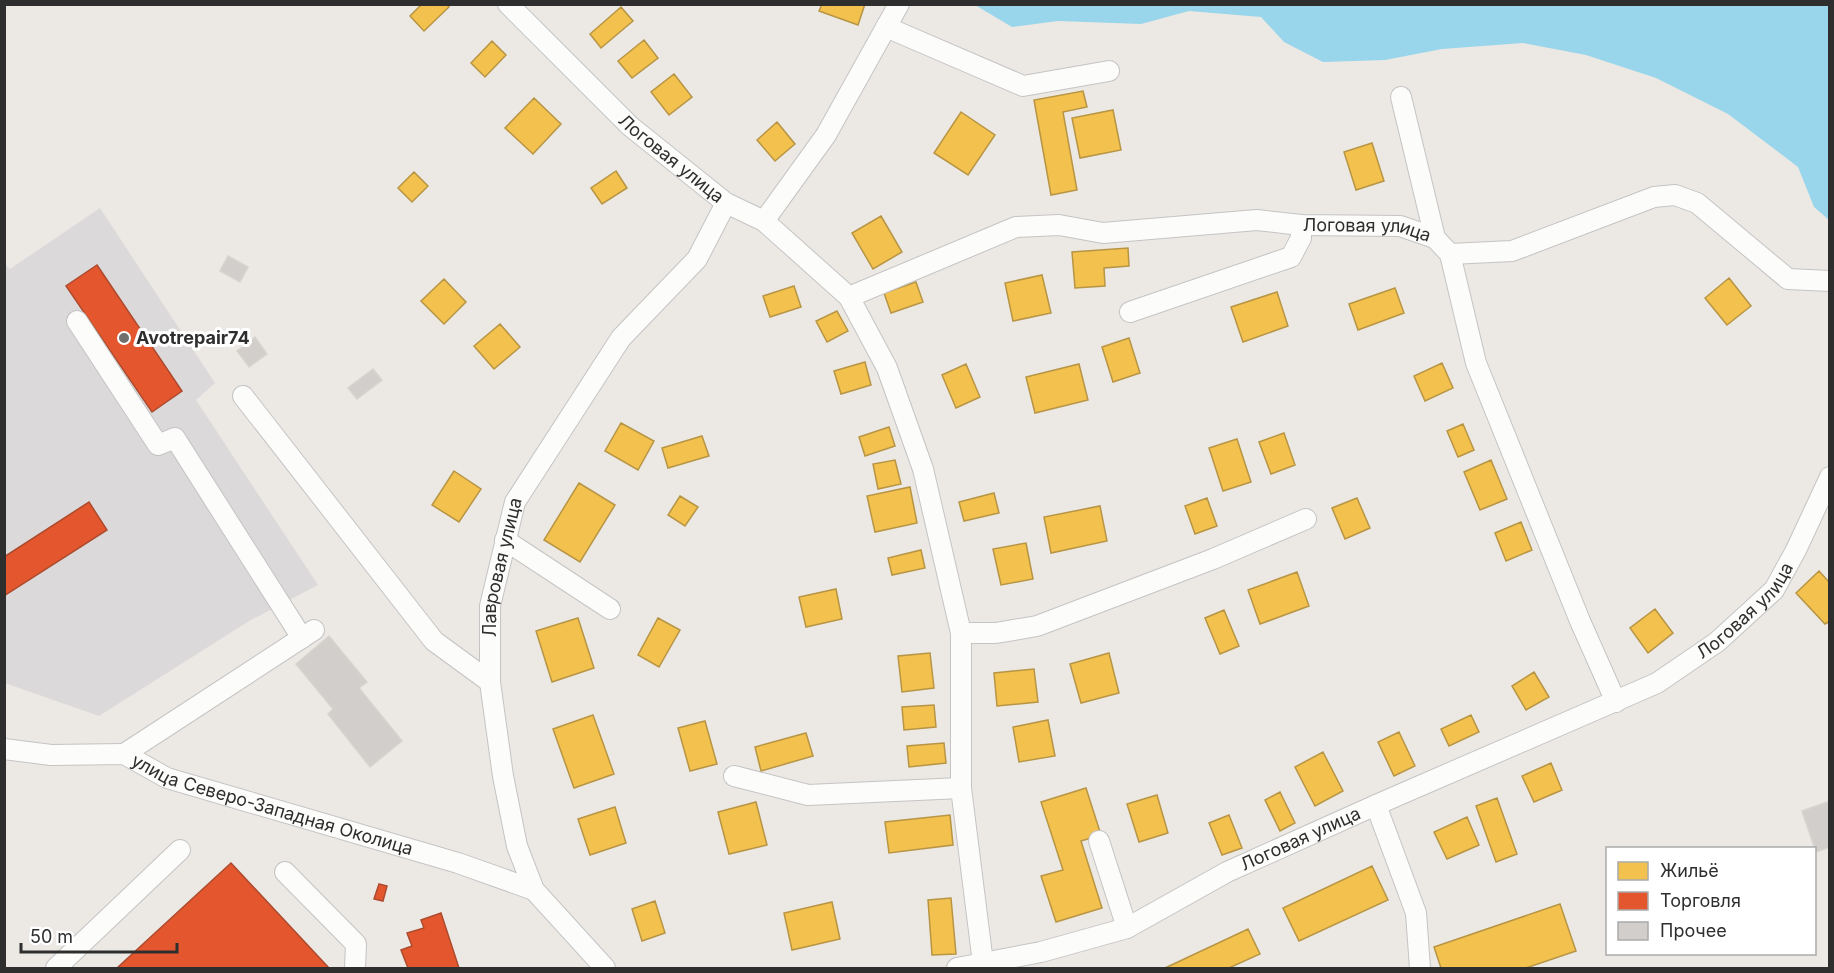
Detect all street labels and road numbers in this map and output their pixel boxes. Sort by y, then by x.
street label: Логовая улица [614,110,728,207]
street label: Логовая улица [1303,214,1434,246]
street label: Лавровая улица [479,495,526,637]
street label: Логовая улица [1692,559,1797,663]
street label: улица Северо-Западная Околица [128,749,416,859]
street label: Логовая улица [1237,802,1363,875]

